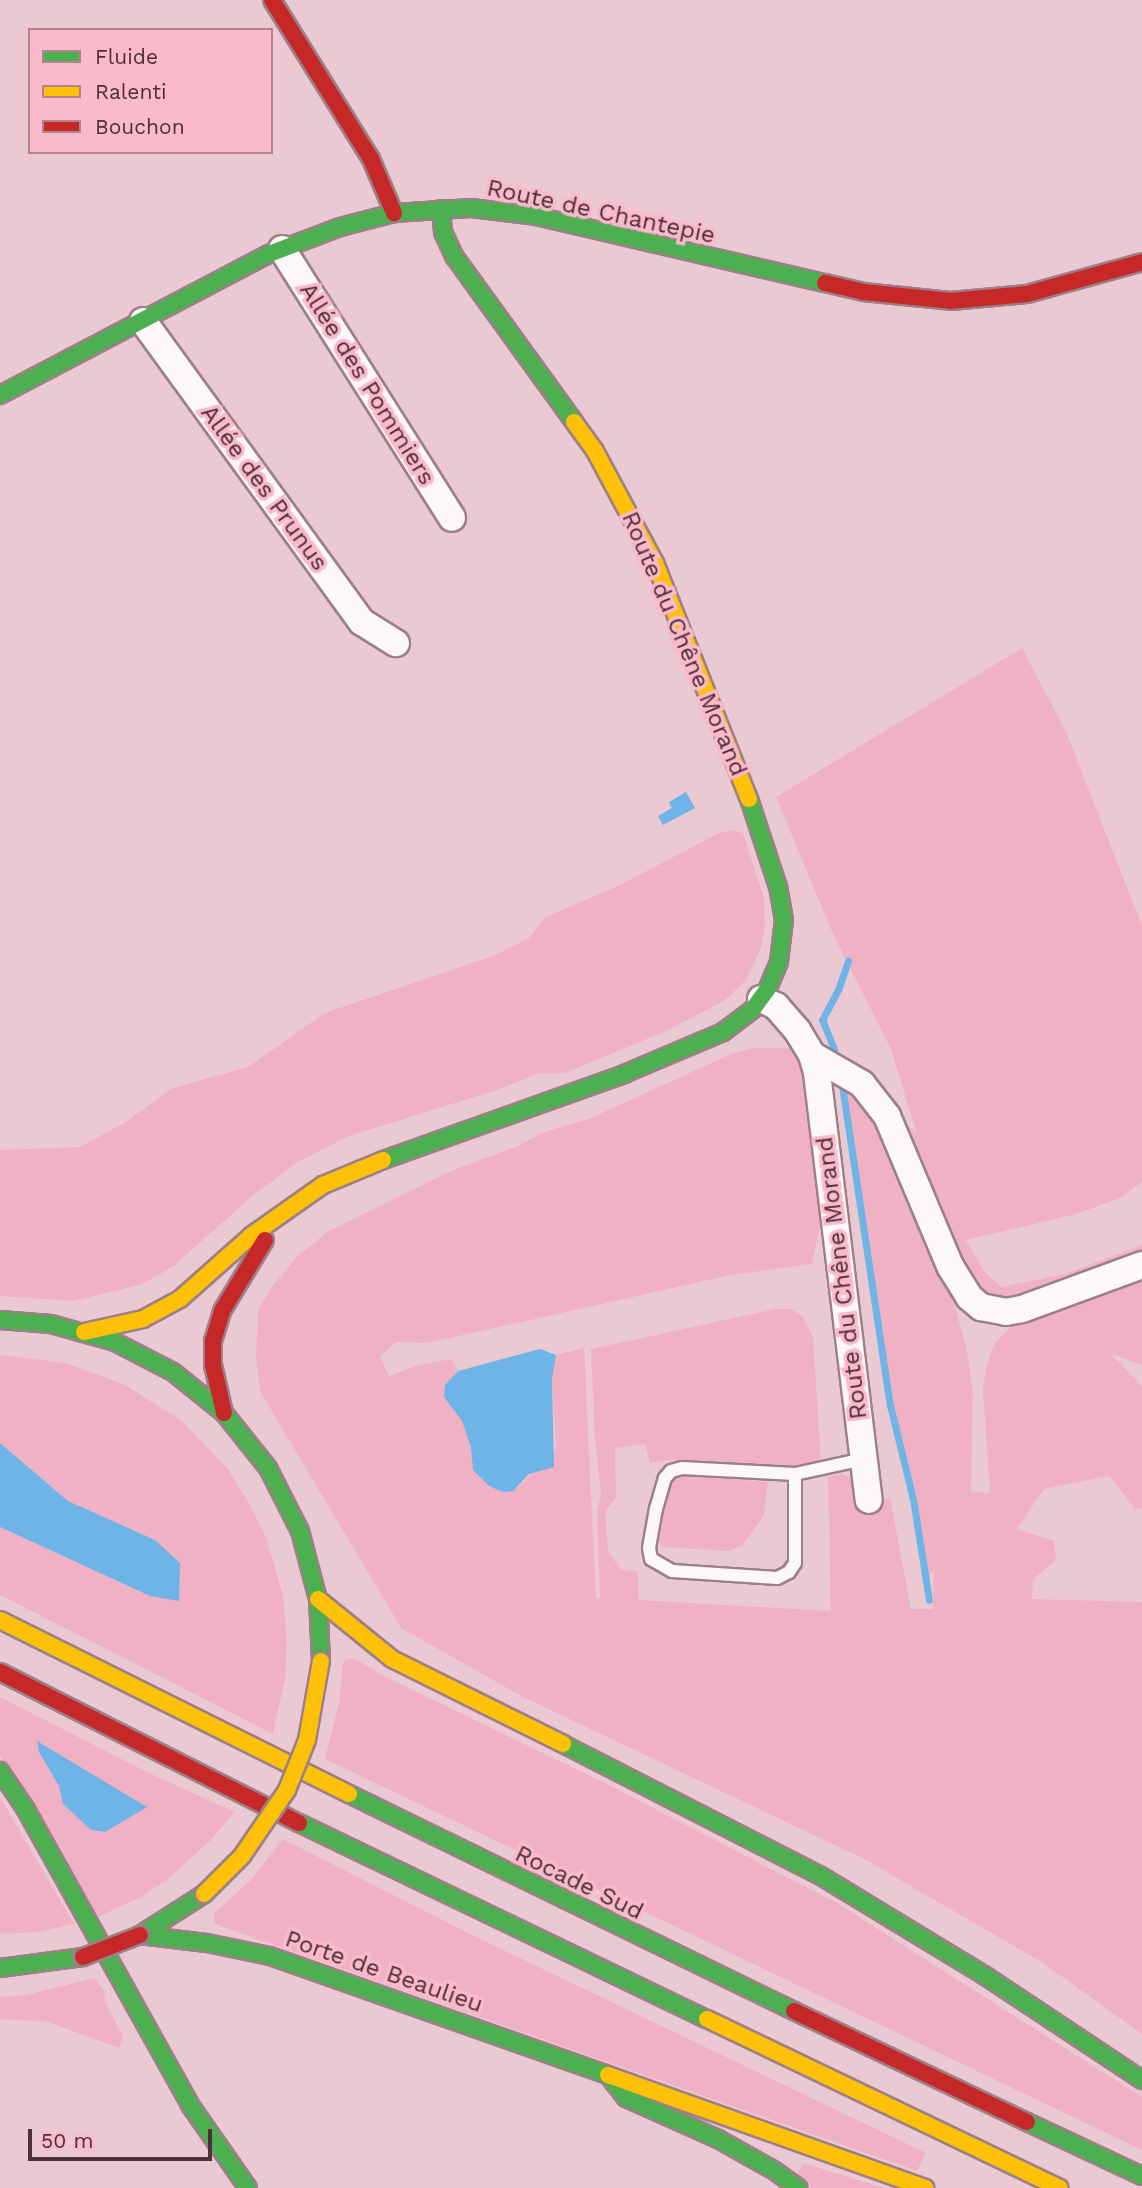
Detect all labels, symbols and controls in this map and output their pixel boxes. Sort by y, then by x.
legend [28,28,273,154]
text: Fluide [95,44,158,69]
text: Ralenti [95,79,167,104]
text: Bouchon [95,114,185,139]
street label: Route de Chantepie [484,174,718,250]
street label: Allée des Pommiers [293,278,441,490]
street label: Allée des Prunus [194,400,334,576]
street label: Route du Chêne Morand [615,507,753,781]
street label: Route du Chêne Morand [810,1135,874,1421]
street label: Rocade Sud [510,1840,648,1926]
street label: Porte de Beaulieu [281,1925,487,2019]
scale bar [32,2114,215,2158]
text: 50 m [41,2128,93,2153]

